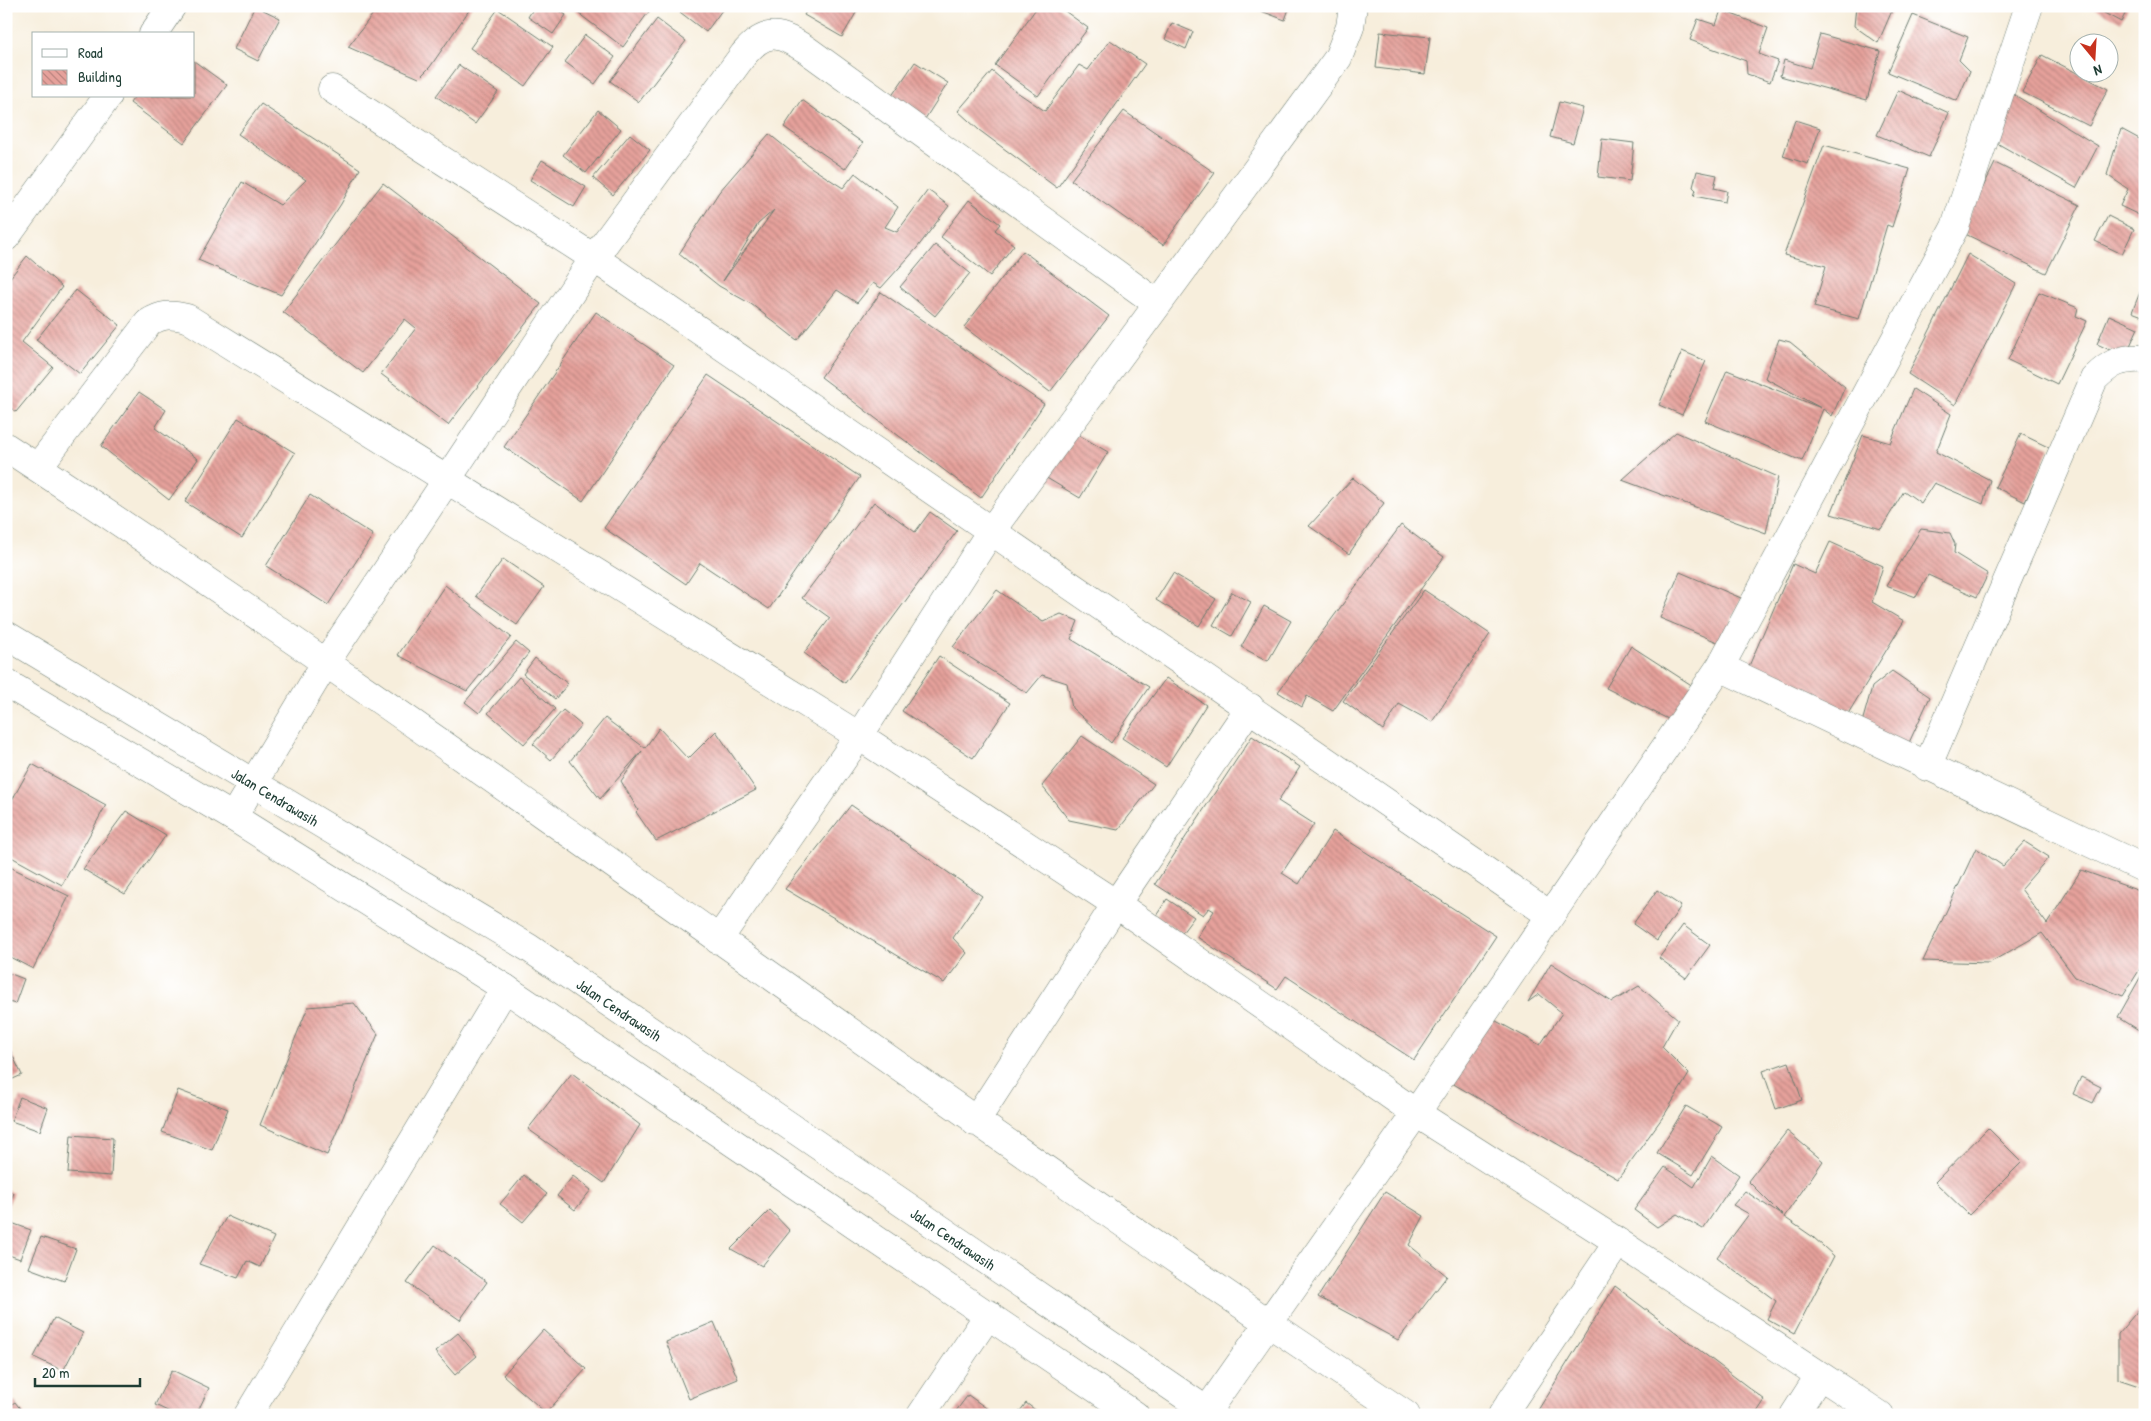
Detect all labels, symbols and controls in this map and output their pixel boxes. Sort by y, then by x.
legend [32,32,195,98]
north arrow [2068,32,2118,82]
text: Road [78,42,103,63]
text: N [2091,61,2105,81]
text: Building [78,66,122,87]
street label: Jalan Cendrawasih [227,763,323,831]
street label: Jalan Cendrawasih [572,974,666,1046]
street label: Jalan Cendrawasih [906,1203,1000,1275]
scale bar [35,1356,140,1388]
text: 20 m [42,1362,69,1383]

